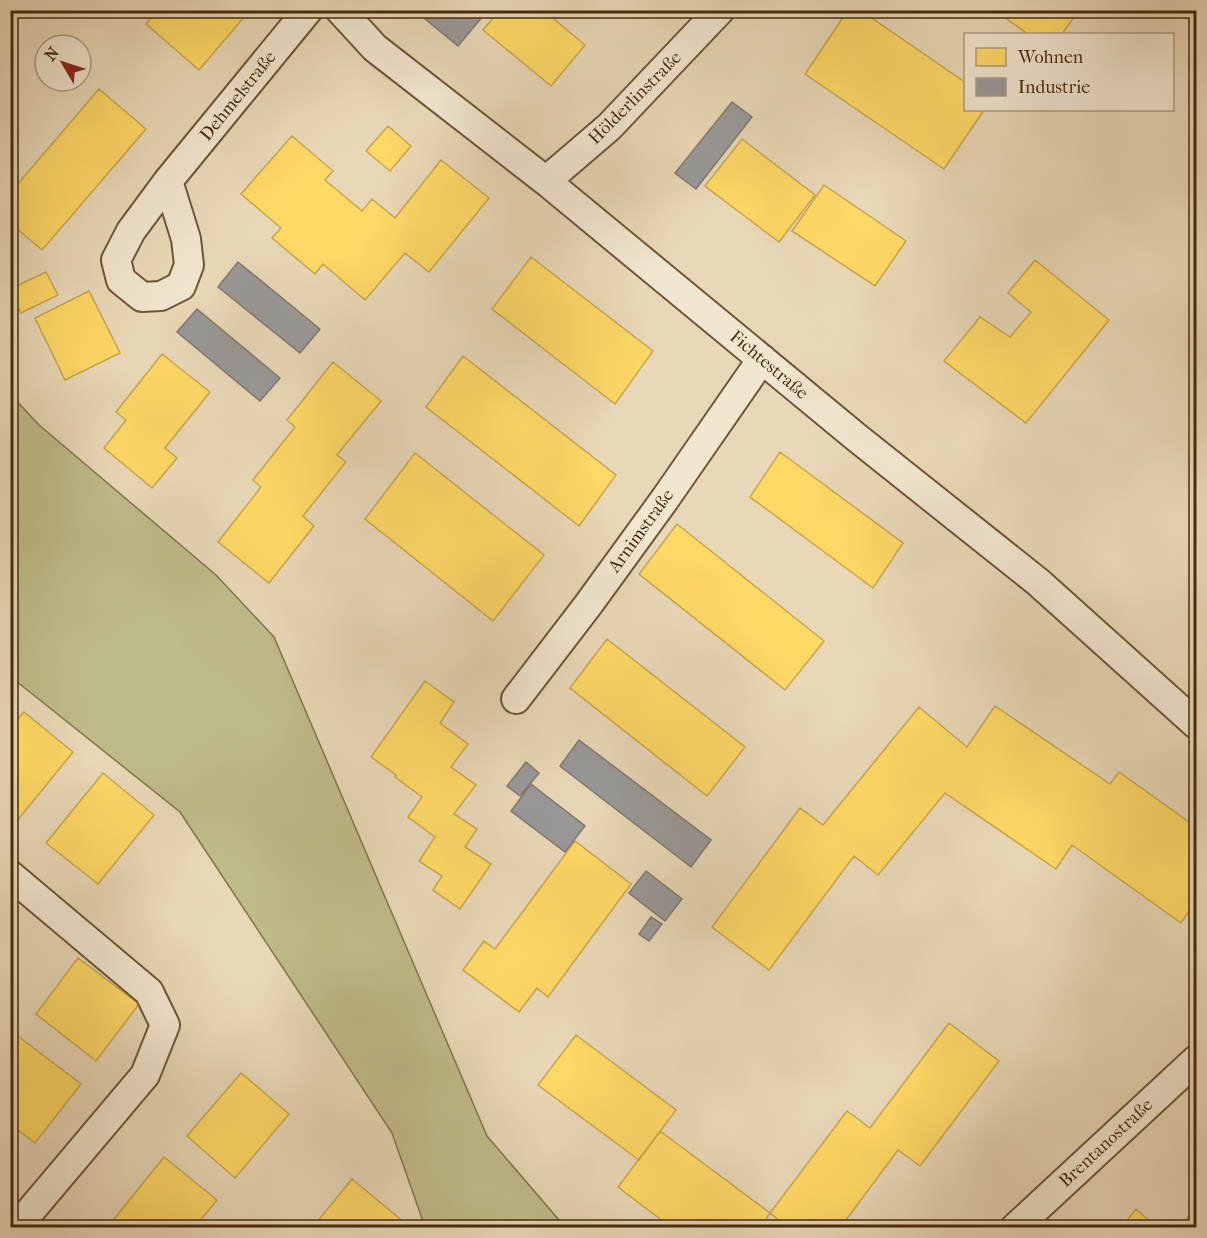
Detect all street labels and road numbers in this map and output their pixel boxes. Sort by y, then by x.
street label: Dehmelstraße [195,47,281,145]
street label: Hölderlinstraße [584,47,686,149]
street label: Fichtestraße [726,326,813,404]
street label: Arnimstraße [603,485,678,578]
street label: Brentanostraße [1055,1094,1157,1192]

